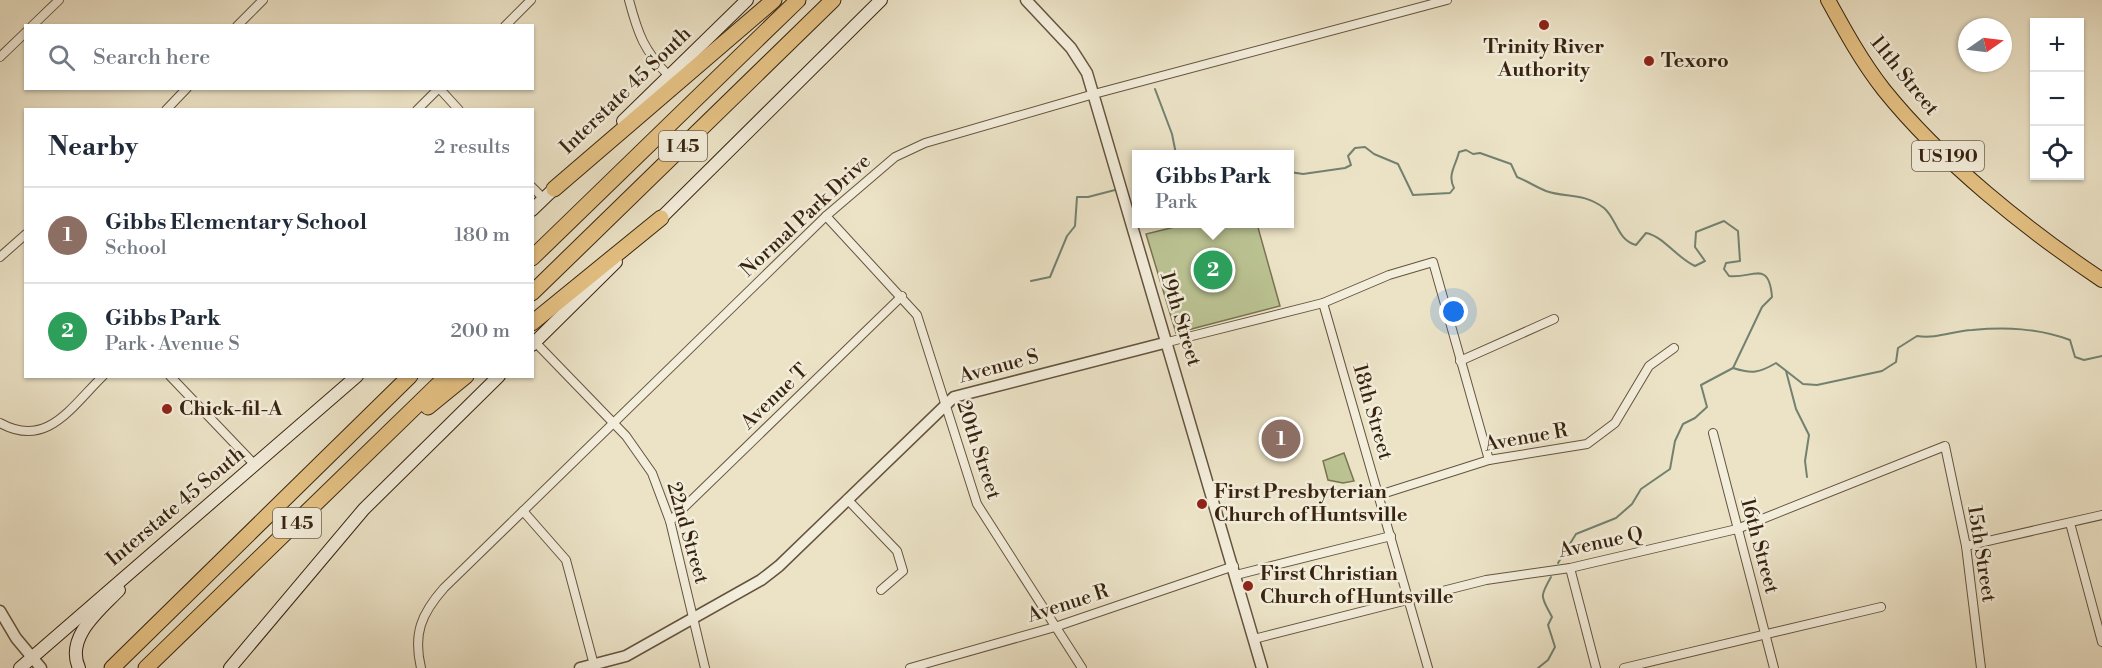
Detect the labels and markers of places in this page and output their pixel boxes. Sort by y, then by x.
marker: Trinity River Authority [1537,18,1551,32]
place label: Trinity River Authority [1484,35,1604,83]
place label: Texoro [1661,49,1729,74]
marker: Texoro [1642,54,1656,68]
pin: 2 [1194,248,1232,292]
place label: Chick-fil-A [179,397,283,422]
marker: Chick-fil-A [160,402,174,416]
pin: 1 [1262,416,1300,462]
place label: First Presbyterian Church of Huntsville [1214,480,1408,528]
marker: First Presbyterian Church of Huntsville [1195,497,1209,511]
place label: First Christian Church of Huntsville [1260,562,1454,610]
marker: First Christian Church of Huntsville [1241,579,1255,593]

